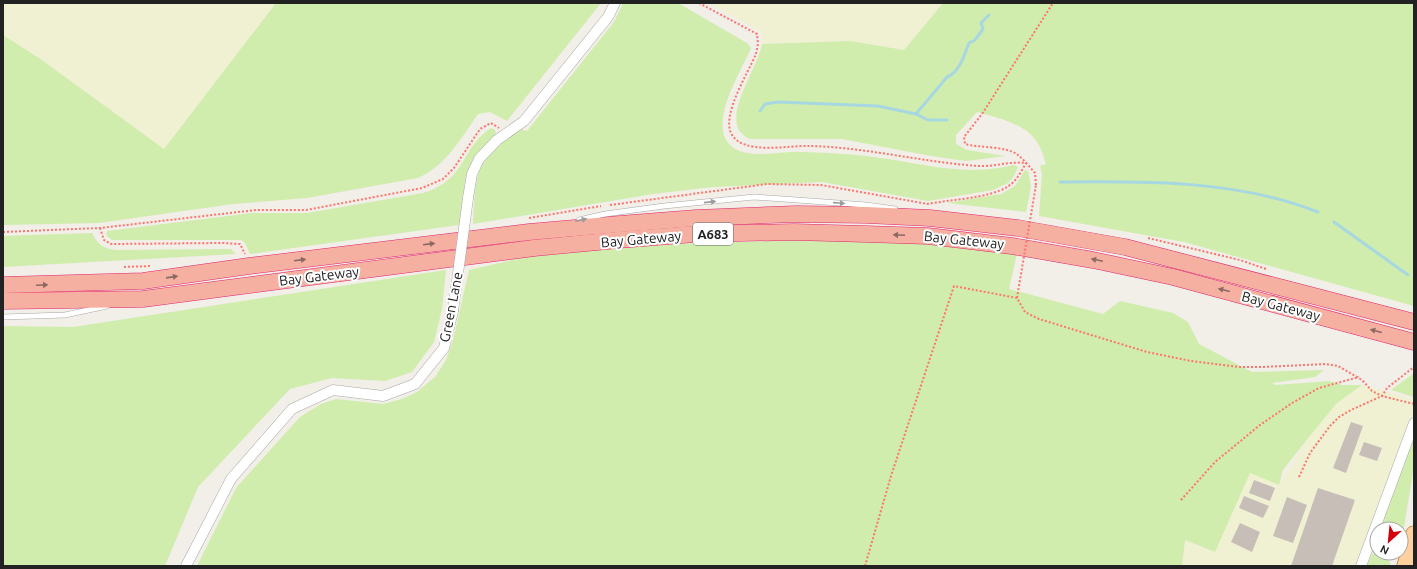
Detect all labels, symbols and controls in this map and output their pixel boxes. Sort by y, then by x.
one-way arrow [704,198,716,205]
one-way arrow [833,199,845,206]
one-way arrow [575,216,587,222]
road number: A683 [693,223,733,245]
street label: Bay Gateway [600,228,682,250]
street label: Bay Gateway [923,228,1005,252]
one-way arrow [892,232,905,238]
one-way arrow [423,241,436,247]
one-way arrow [294,256,306,263]
one-way arrow [1091,257,1103,263]
street label: Bay Gateway [278,263,360,289]
street label: Green Lane [436,270,466,344]
one-way arrow [166,274,178,280]
one-way arrow [36,282,49,288]
one-way arrow [1218,287,1230,293]
street label: Bay Gateway [1240,288,1322,324]
one-way arrow [1370,328,1383,334]
north arrow [1369,521,1409,561]
text: N [1378,543,1391,557]

